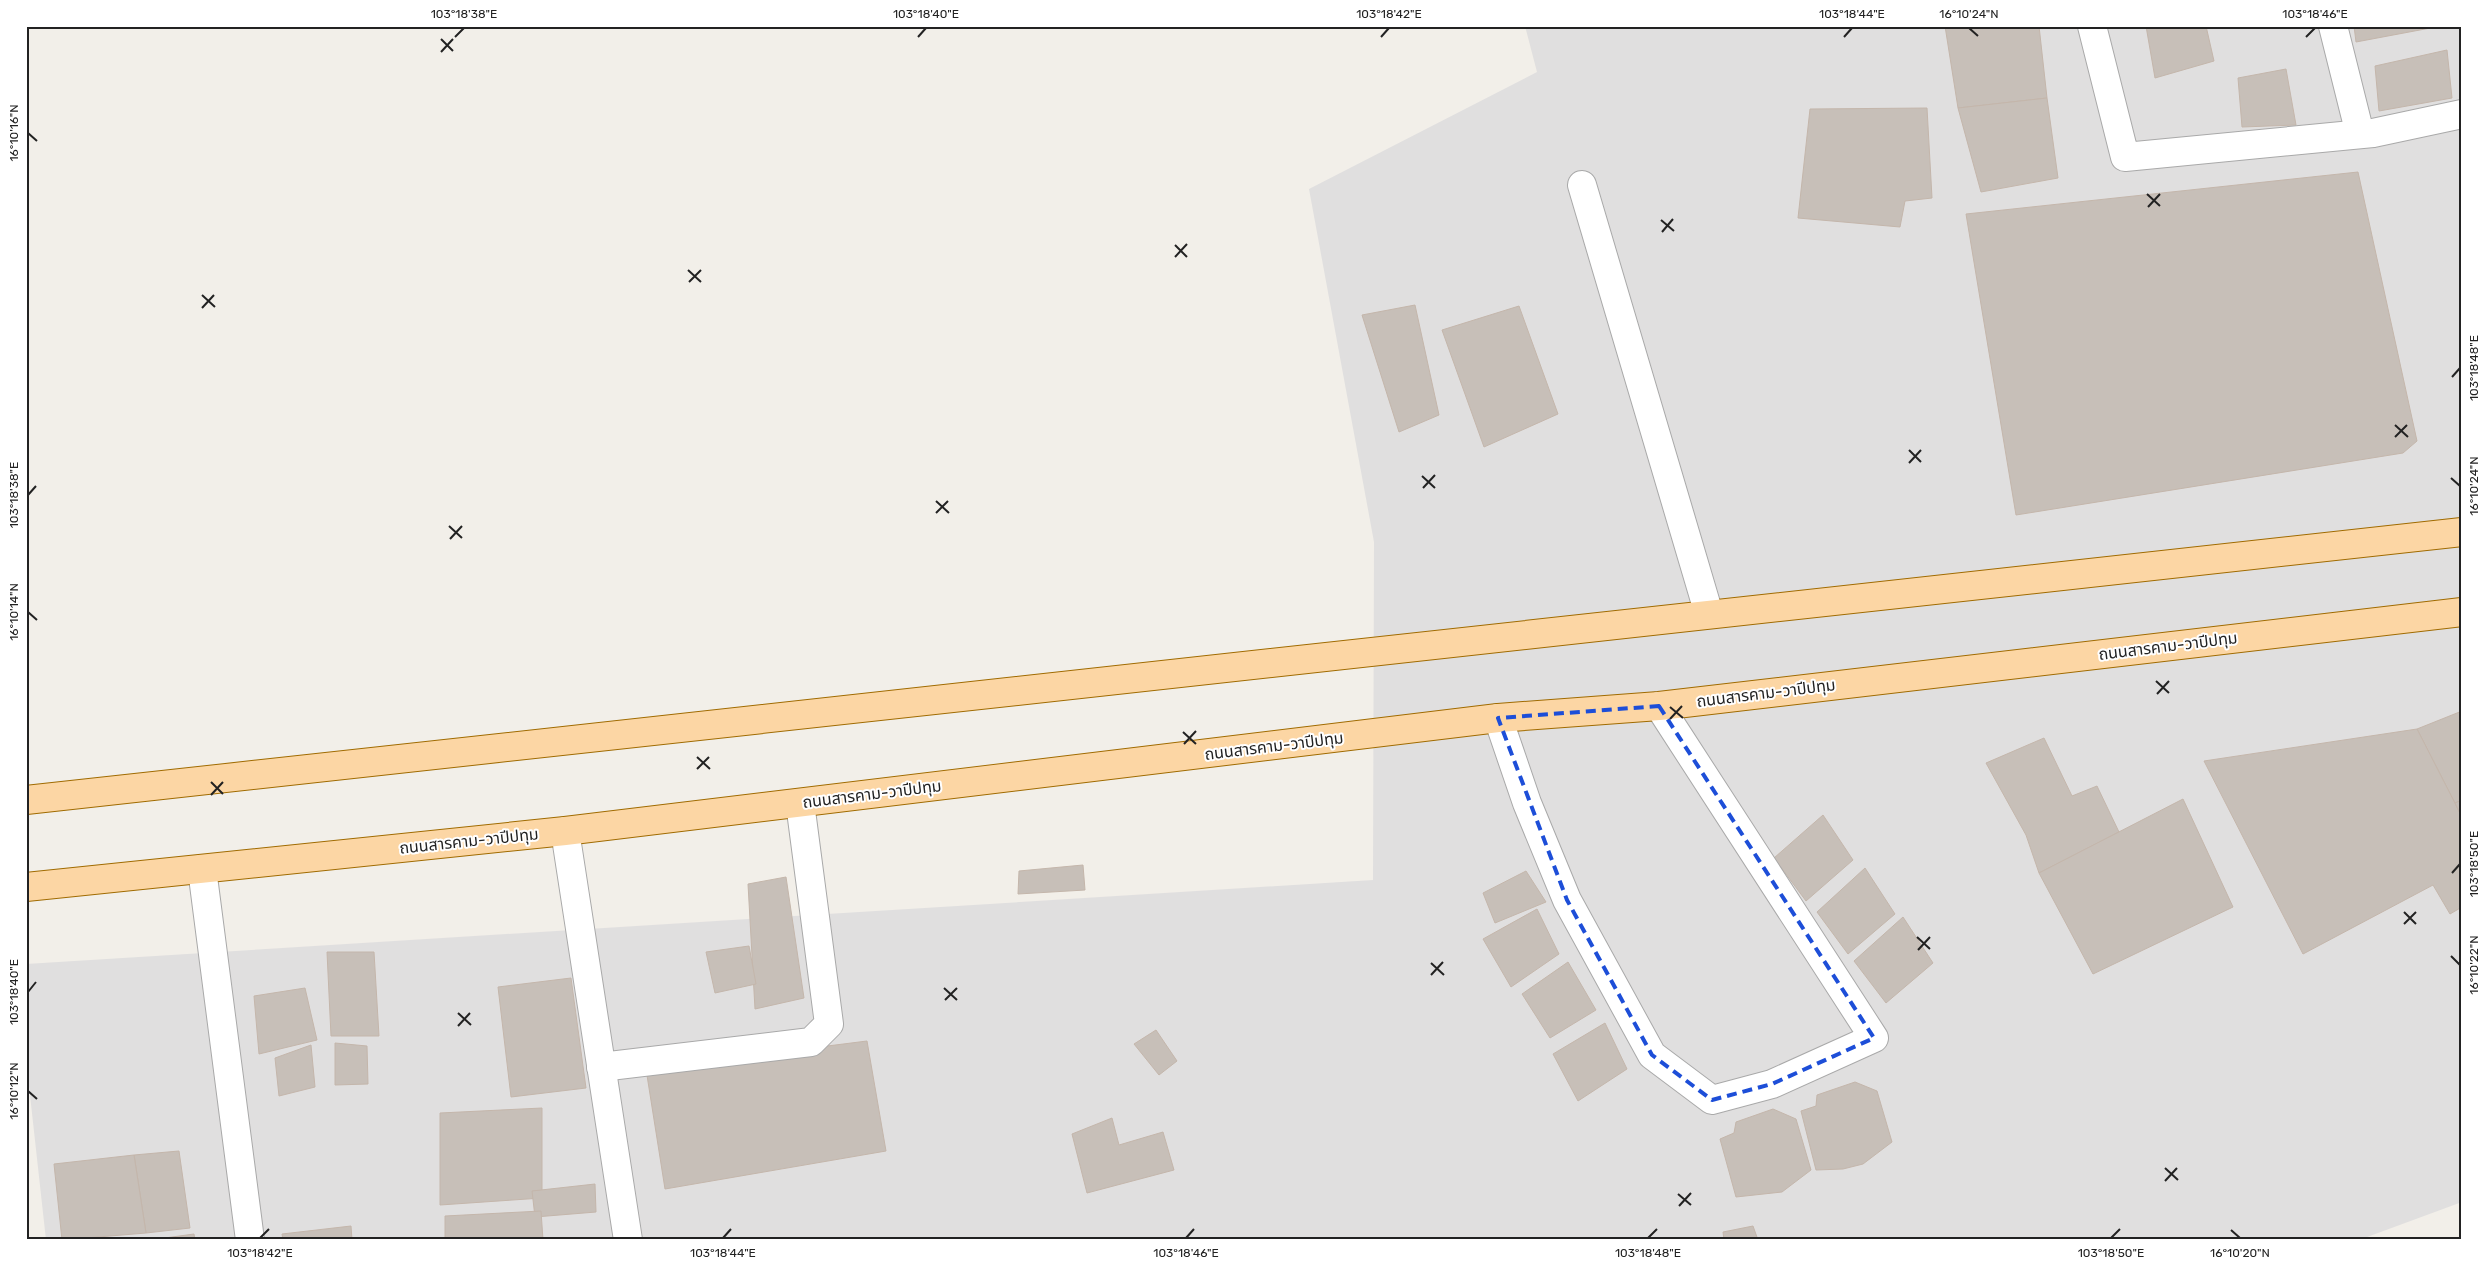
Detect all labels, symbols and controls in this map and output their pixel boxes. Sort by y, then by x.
text: 103°18'38"E [431,7,497,21]
text: 103°18'40"E [893,7,959,21]
text: 103°18'42"E [1356,7,1422,21]
text: 103°18'44"E [1819,7,1885,21]
text: 16°10'24"N [1939,7,1999,21]
text: 103°18'46"E [2282,7,2348,21]
text: 16°10'16"N [7,104,21,162]
text: 103°18'48"E [2467,335,2481,401]
text: 16°10'24"N [2467,456,2481,516]
text: 103°18'38"E [7,462,21,528]
text: 16°10'14"N [7,583,21,641]
street label: ถนนสารคาม-วาปีปทุม [2097,628,2239,664]
street label: ถนนสารคาม-วาปีปทุม [1695,675,1837,711]
street label: ถนนสารคาม-วาปีปทุม [1203,728,1345,764]
street label: ถนนสารคาม-วาปีปทุม [801,776,943,812]
street label: ถนนสารคาม-วาปีปทุม [398,824,540,858]
text: 103°18'50"E [2467,831,2481,897]
text: 16°10'22"N [2467,935,2481,995]
text: 103°18'40"E [7,959,21,1025]
text: 16°10'12"N [7,1062,21,1120]
text: 103°18'42"E [227,1246,293,1260]
text: 103°18'44"E [690,1246,756,1260]
text: 103°18'46"E [1153,1246,1219,1260]
text: 103°18'48"E [1615,1246,1681,1260]
text: 103°18'50"E [2078,1246,2144,1260]
text: 16°10'20"N [2210,1246,2270,1260]

